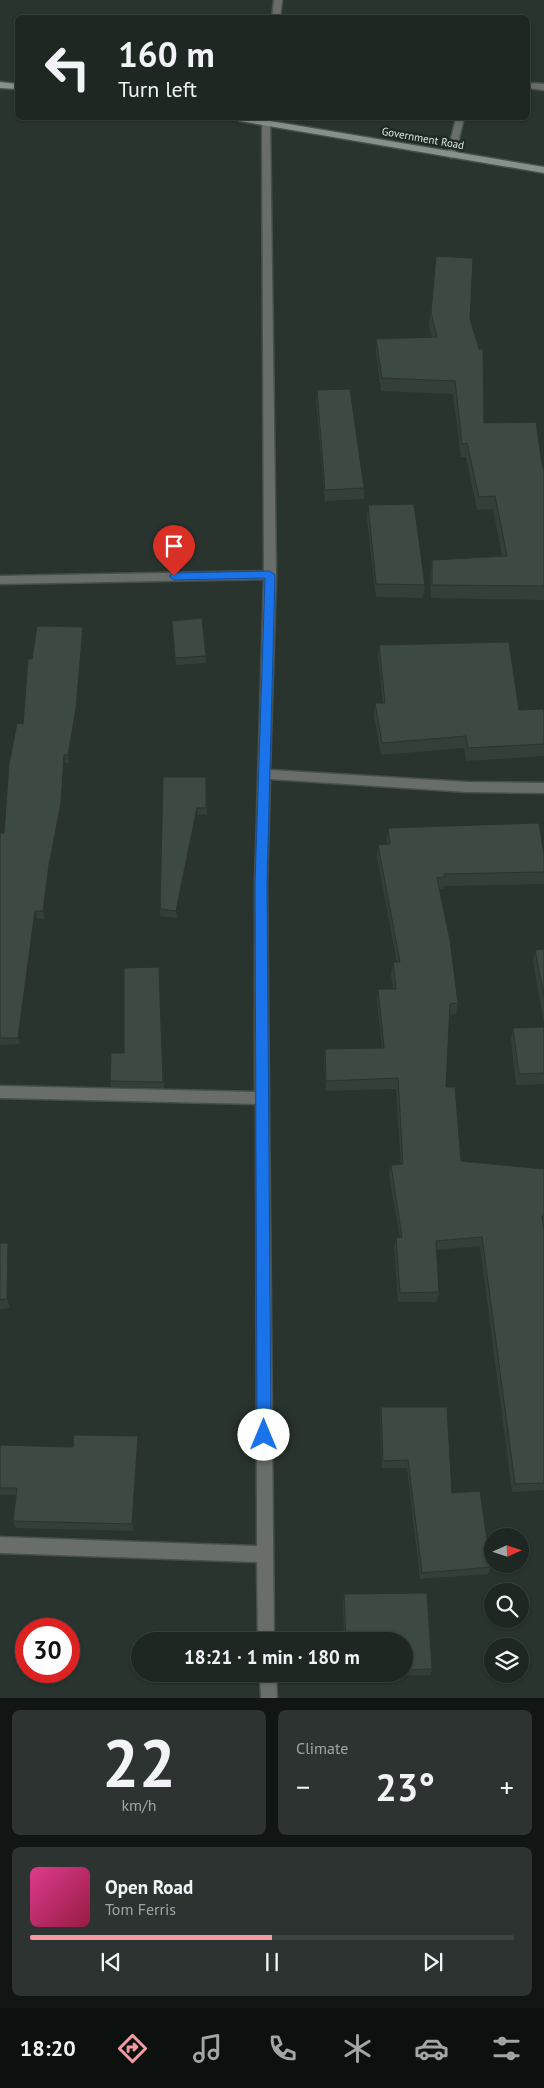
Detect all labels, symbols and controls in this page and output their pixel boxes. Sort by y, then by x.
text: 160 m [118,31,215,77]
icon: left [35,35,100,100]
text: Turn left [118,75,197,103]
street label: Government Road [381,124,465,152]
pin [153,525,195,576]
icon: arrive [160,532,188,560]
position arrow [237,1408,289,1460]
north arrow [484,1528,529,1572]
map controls [484,1528,529,1683]
button: search [484,1583,529,1628]
speed limit sign: 30 [15,1618,80,1683]
button: layers [484,1638,529,1683]
text: 18:21 · 1 min · 180 m [184,1645,360,1669]
text: 22 [102,1720,176,1804]
text: Climate [296,1738,348,1758]
text: 23° [375,1762,435,1811]
text: − [296,1768,310,1805]
text: + [500,1768,514,1805]
text: km/h [121,1795,157,1815]
text: Open Road [105,1875,193,1899]
text: Tom Ferris [105,1899,176,1919]
icon: previous [97,1948,125,1976]
icon: pause [258,1948,286,1976]
icon: next [419,1948,447,1976]
icon: directions [115,2031,150,2066]
icon: music [190,2031,225,2066]
icon: phone [265,2031,300,2066]
icon: climate [340,2031,375,2066]
icon: car [414,2031,449,2066]
icon: filters [489,2031,524,2066]
text: 18:20 [20,2034,76,2062]

